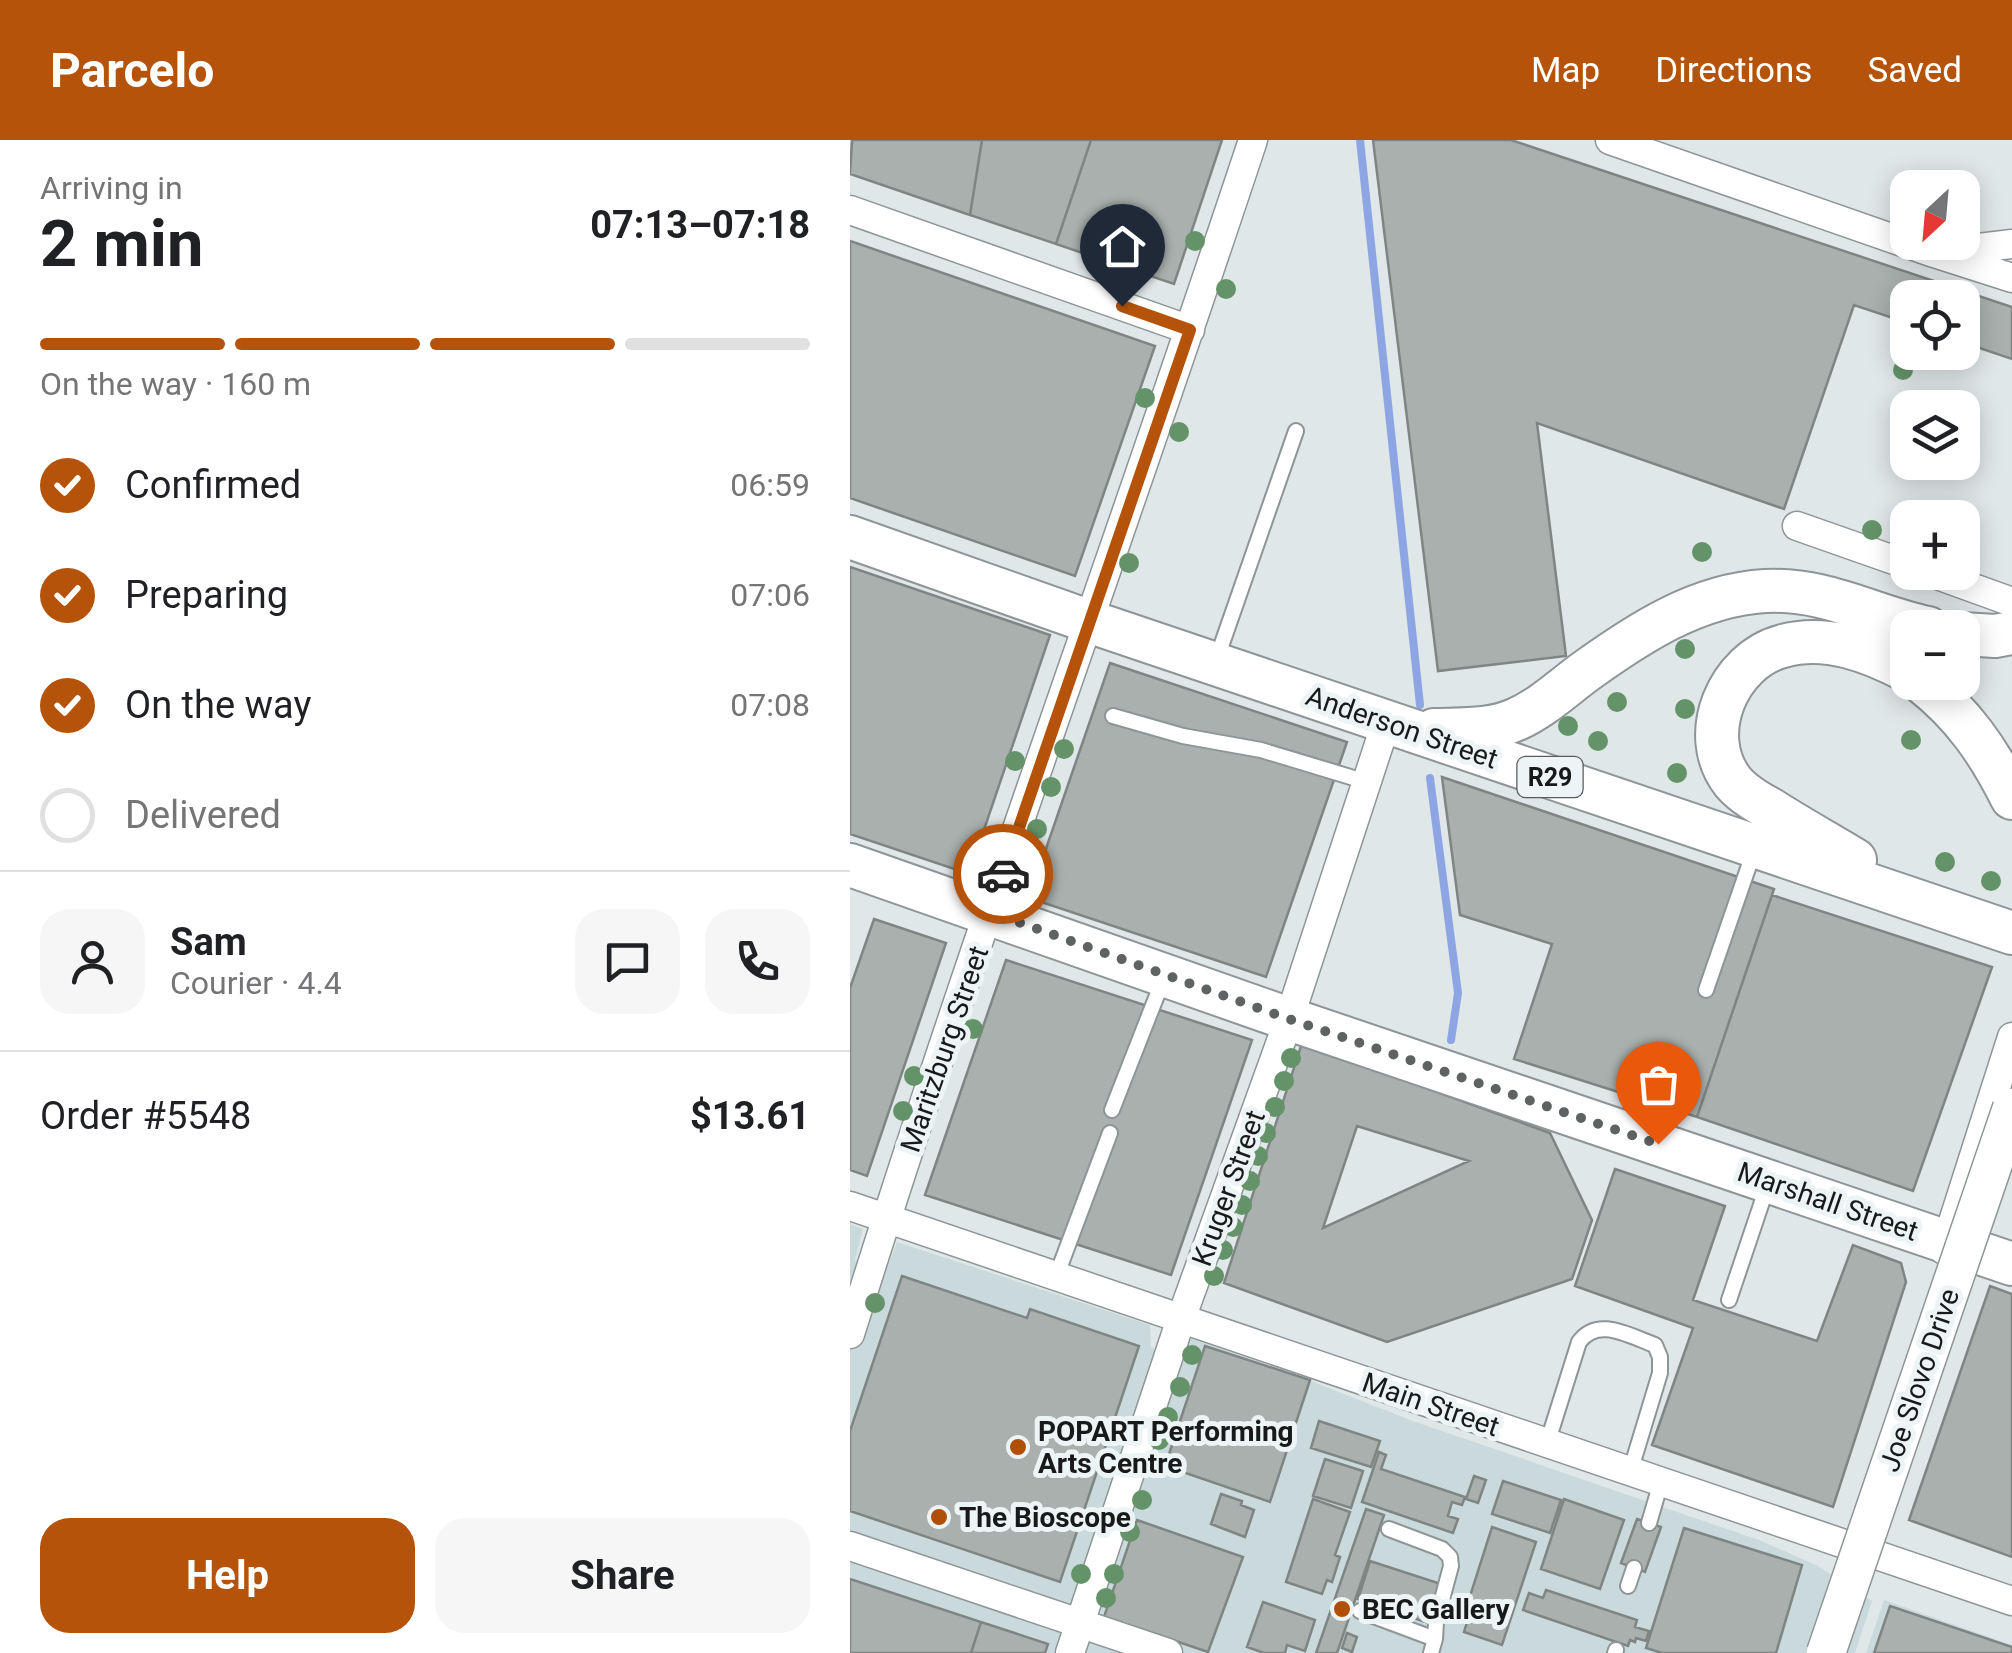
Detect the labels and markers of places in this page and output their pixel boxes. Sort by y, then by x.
pin [1080,204,1165,307]
pin [1616,1042,1701,1145]
place label: POPART Performing Arts Centre [1038,1415,1294,1480]
marker: POPART Performing Arts Centre [1007,1436,1029,1458]
place label: The Bioscope [959,1501,1131,1534]
marker: The Bioscope [928,1506,950,1528]
place label: BEC Gallery [1362,1593,1510,1626]
marker: BEC Gallery [1331,1598,1353,1620]

